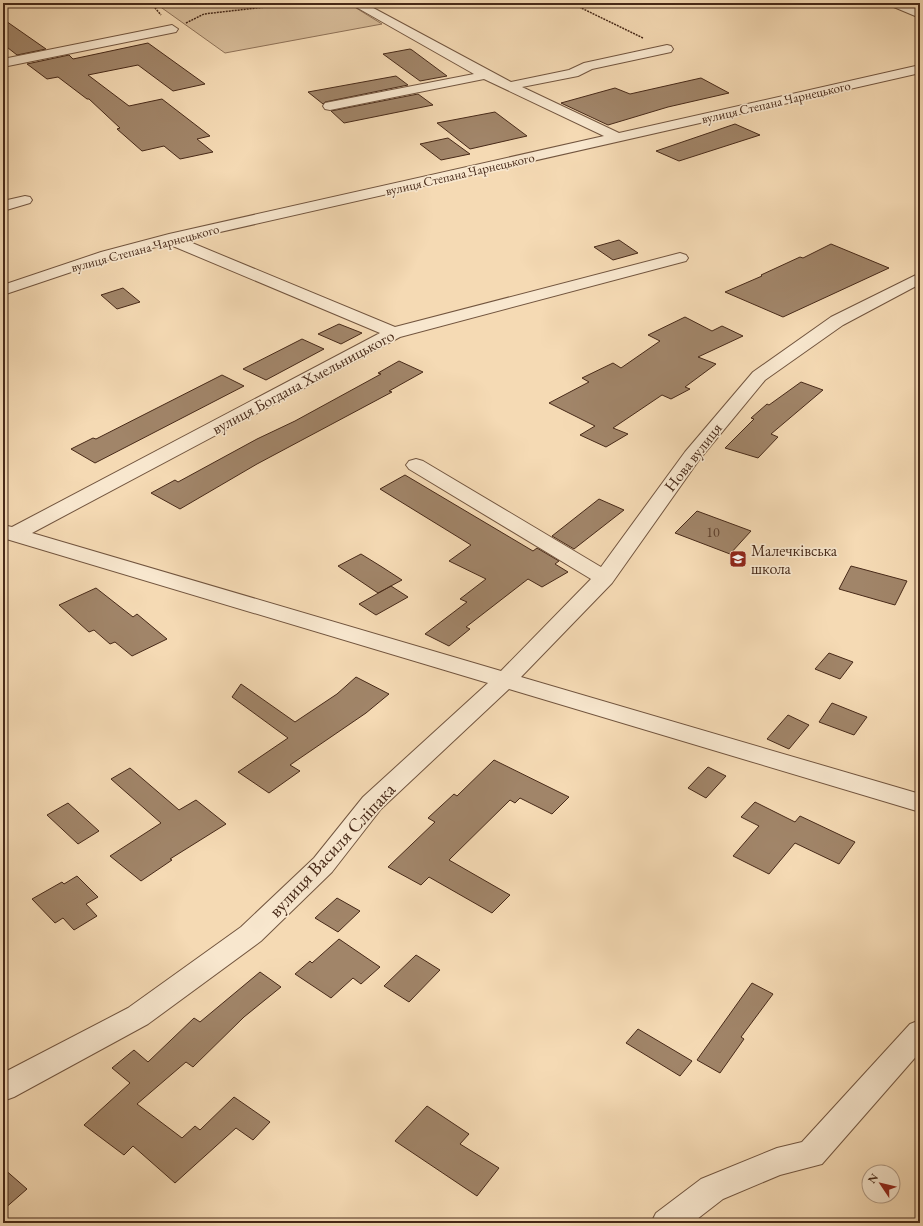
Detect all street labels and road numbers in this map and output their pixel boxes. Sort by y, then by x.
street label: вулиця Степана Чарнецького [700,77,852,127]
street label: вулиця Степана Чарнецького [384,149,536,199]
street label: вулиця Степана Чарнецького [69,220,221,276]
street label: вулиця Богдана Хмельницького [208,325,398,439]
street label: Нова вулиця [660,418,726,496]
street label: вулиця Василя Сліпака [263,777,401,923]

